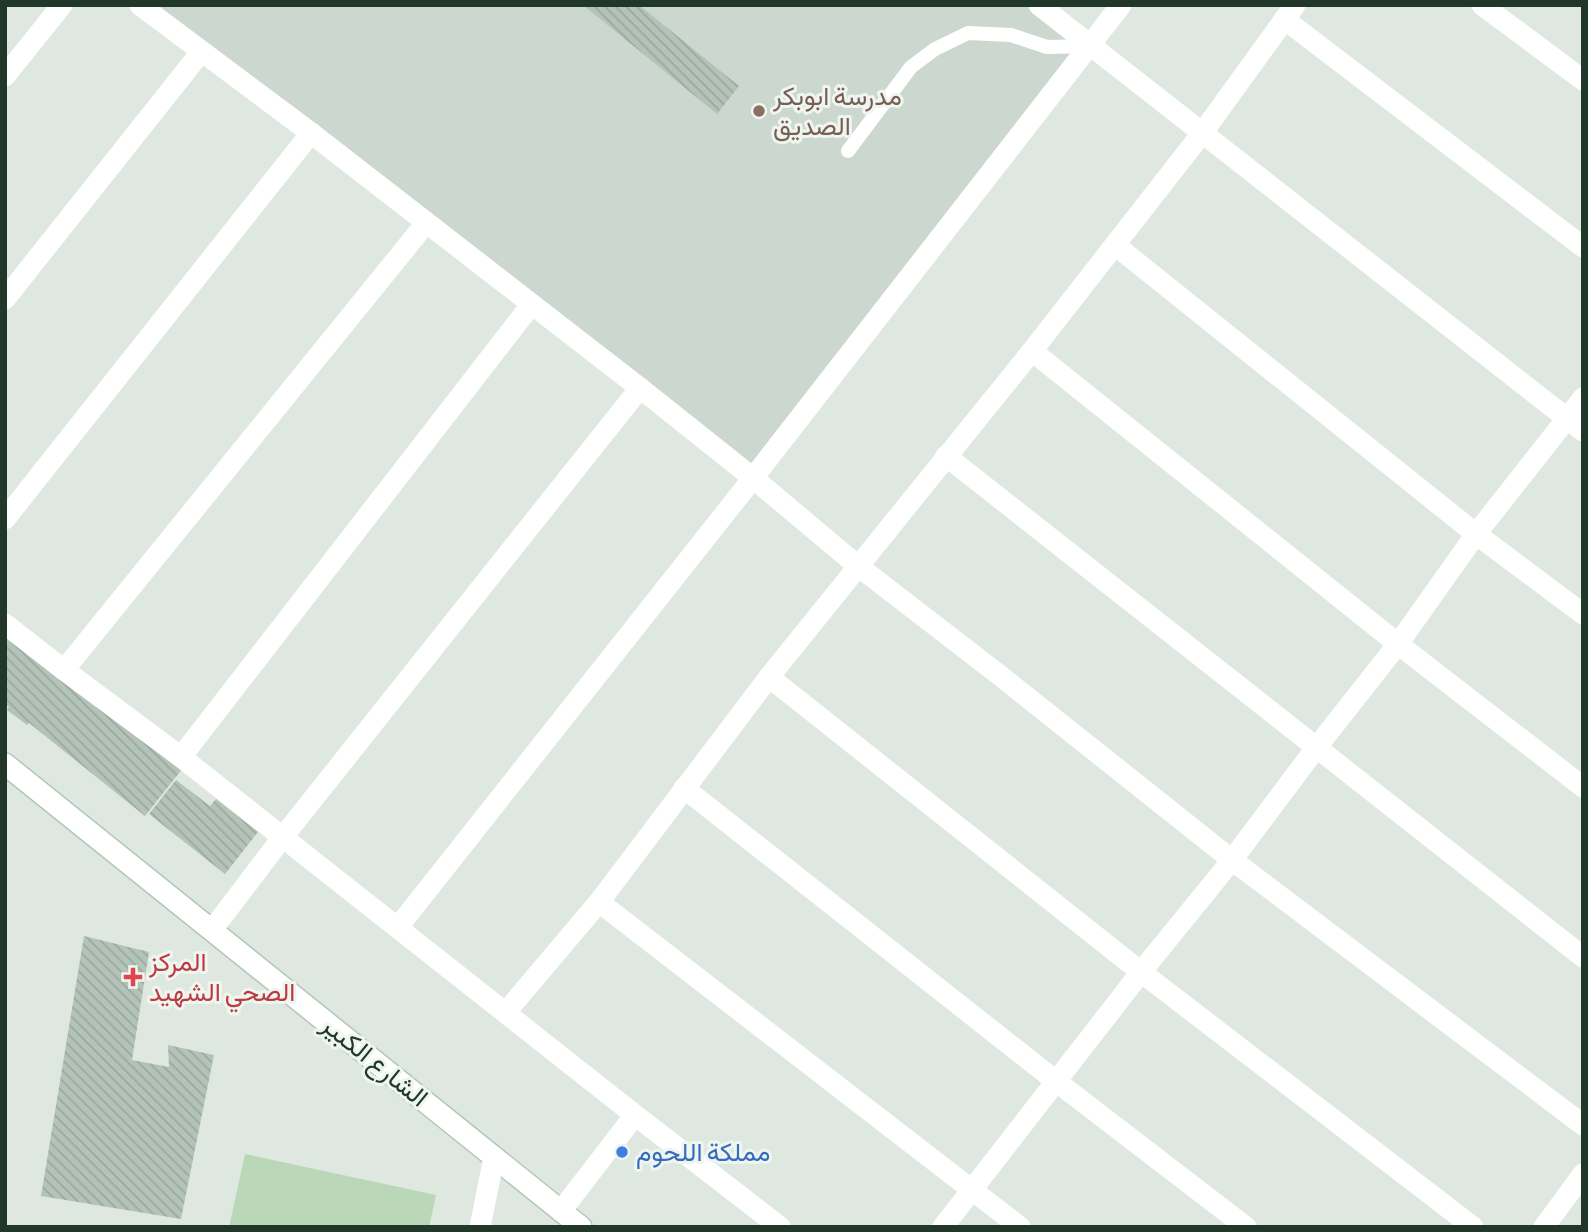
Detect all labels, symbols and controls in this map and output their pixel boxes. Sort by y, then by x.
place label: مدرسة ابوبكر الصديق [772,82,902,143]
marker: مدرسة ابوبكر الصديق [751,103,767,119]
place label: المركز الصحي الشهيد [148,948,295,1013]
marker: المركز الصحي الشهيد [123,967,143,987]
street label: الشارع الكبير [313,1009,433,1115]
place label: مملكة اللحوم [636,1138,770,1169]
marker: مملكة اللحوم [614,1144,630,1160]

